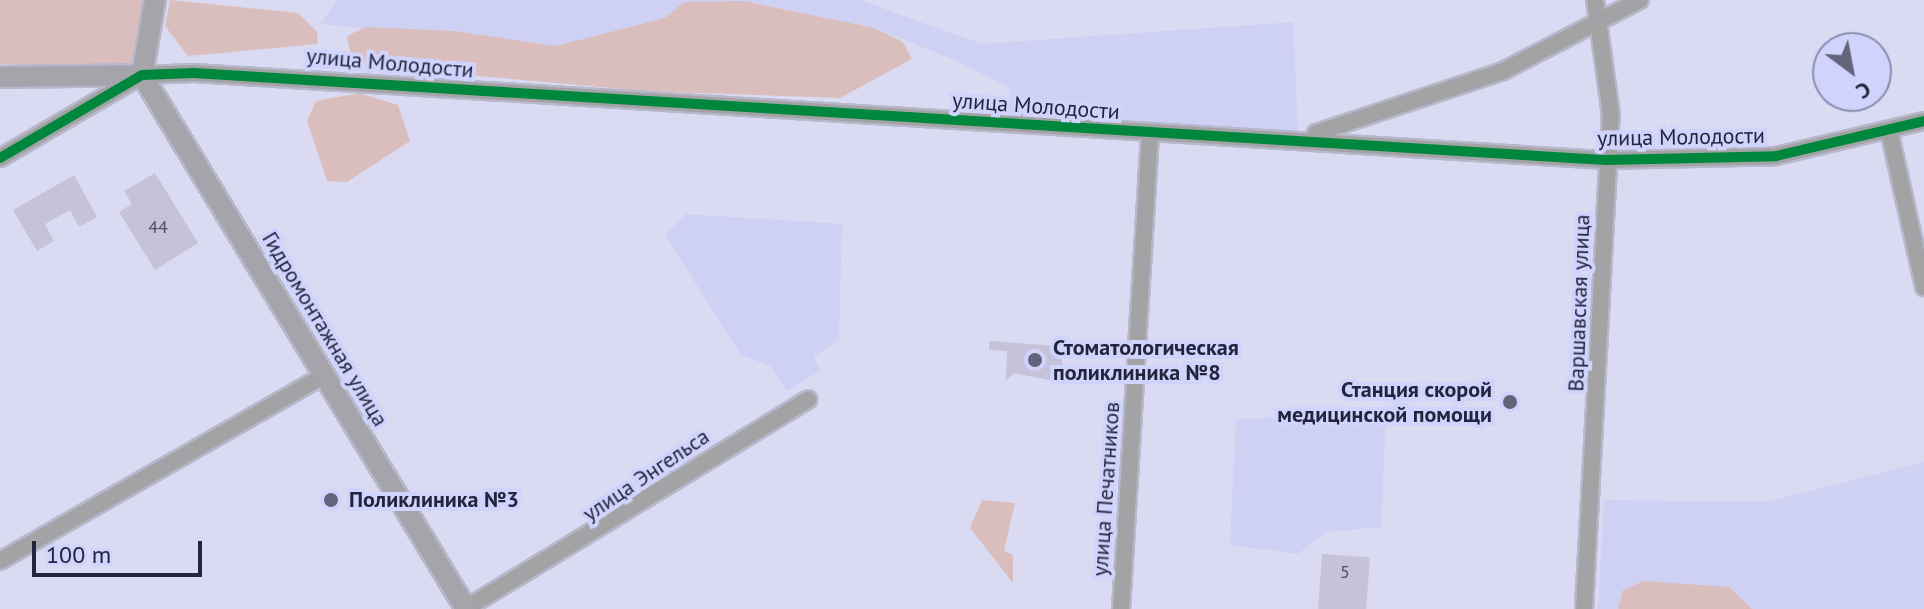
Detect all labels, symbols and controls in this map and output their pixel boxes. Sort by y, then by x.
north arrow [1812,32,1892,112]
street label: улица Молодости [305,43,475,83]
text: С [1851,76,1876,106]
street label: улица Молодости [951,87,1121,125]
street label: улица Молодости [1597,122,1765,152]
street label: Варшавская улица [1563,214,1595,392]
house number: 44 [148,216,168,238]
street label: Гидромонтажная улица [257,227,393,431]
place label: Стоматологическая поликлиника №8 [1053,334,1239,386]
marker: Стоматологическая поликлиника №8 [1024,349,1046,371]
place label: Станция скорой медицинской помощи [1277,376,1492,428]
marker: Станция скорой медицинской помощи [1499,391,1521,413]
street label: улица Печатников [1087,401,1125,577]
street label: улица Энгельса [578,423,714,527]
place label: Поликлиника №3 [349,487,519,513]
marker: Поликлиника №3 [320,489,342,511]
scale bar [36,525,206,575]
text: 100 m [46,539,111,570]
house number: 5 [1340,561,1350,583]

